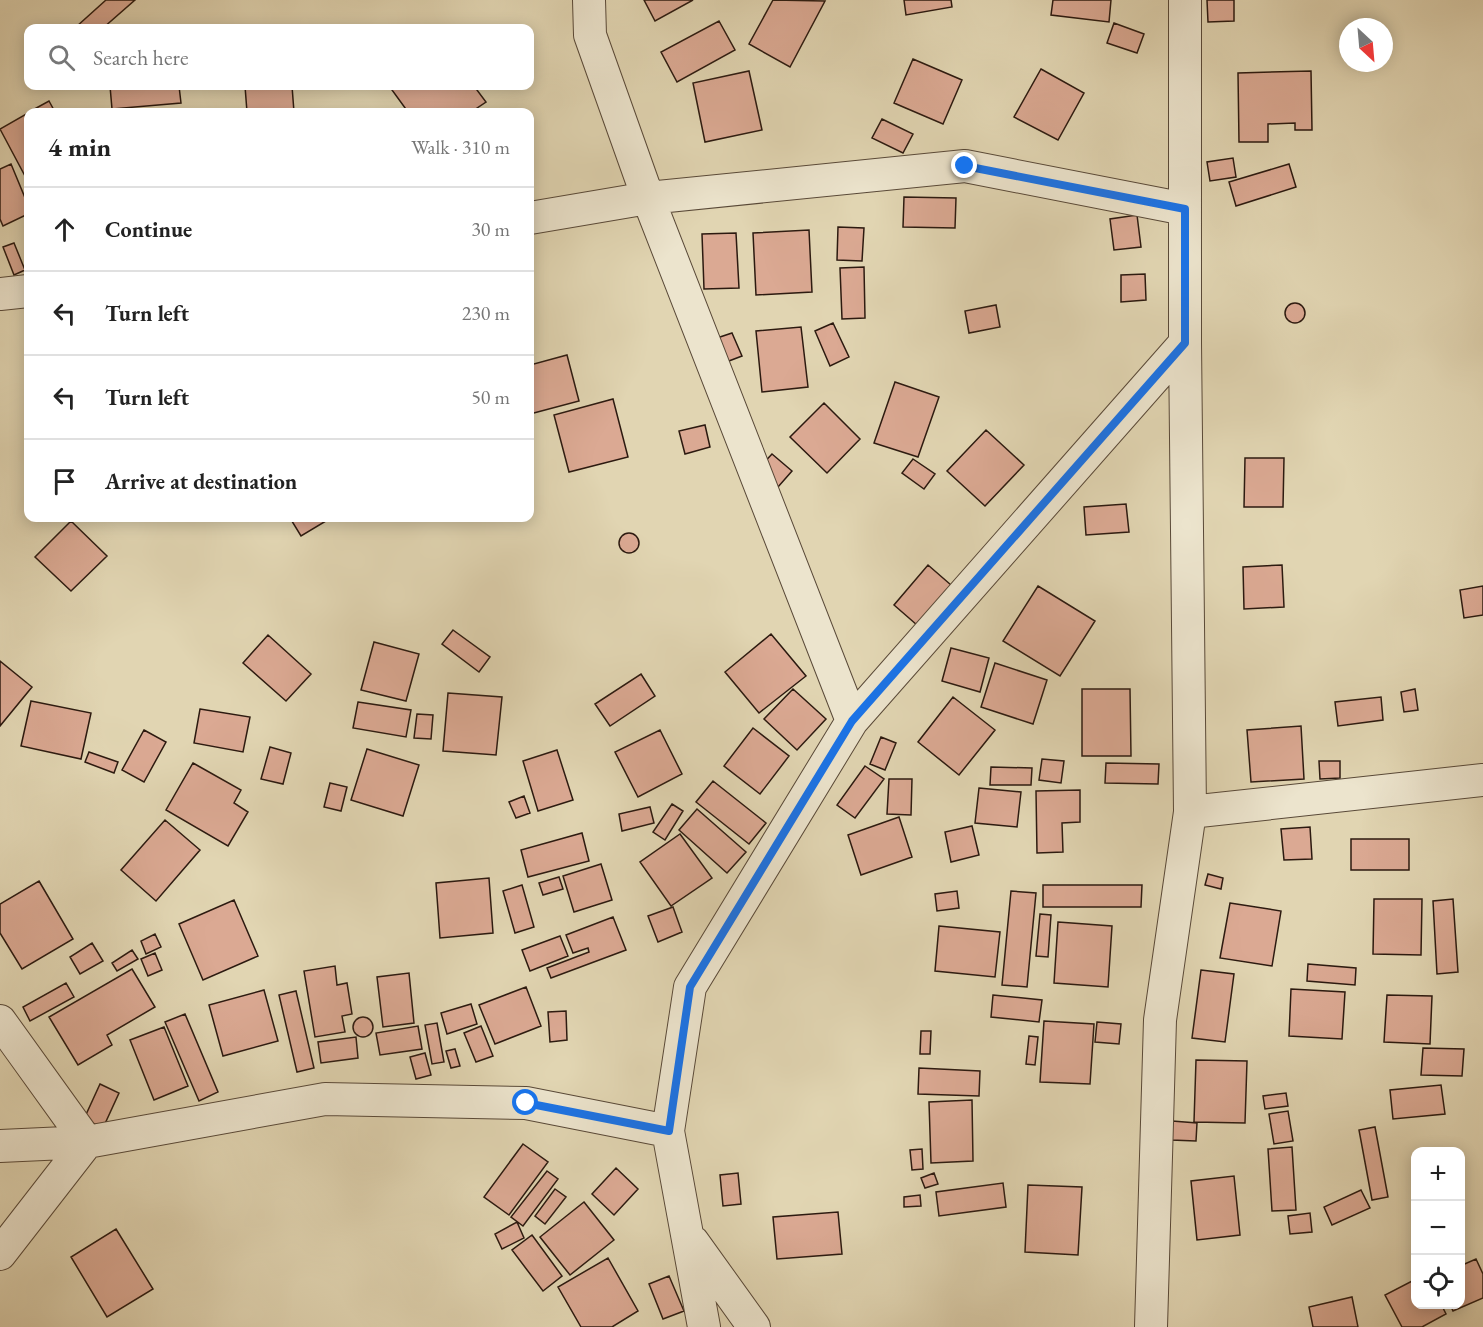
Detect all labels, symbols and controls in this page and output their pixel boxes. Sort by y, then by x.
north arrow [1339,18,1393,72]
search box [24,24,534,90]
icon: search [45,41,78,74]
text: Search here [93,43,188,72]
text: 4 min [48,130,111,164]
text: Walk · 310 m [411,134,510,160]
route end [951,152,977,178]
icon: ahead [48,213,81,246]
text: Continue [105,215,192,244]
text: 30 m [471,216,510,242]
icon: left [48,297,81,330]
text: Turn left [105,299,189,328]
text: 230 m [462,300,510,326]
icon: left [48,381,81,414]
text: Turn left [105,383,189,412]
text: 50 m [471,384,510,410]
icon: arrive [48,465,81,498]
text: Arrive at destination [105,467,297,496]
route start [512,1089,538,1115]
map controls [1411,1147,1465,1309]
button: + [1411,1147,1465,1201]
button: − [1411,1201,1465,1255]
button: locate [1411,1255,1465,1309]

